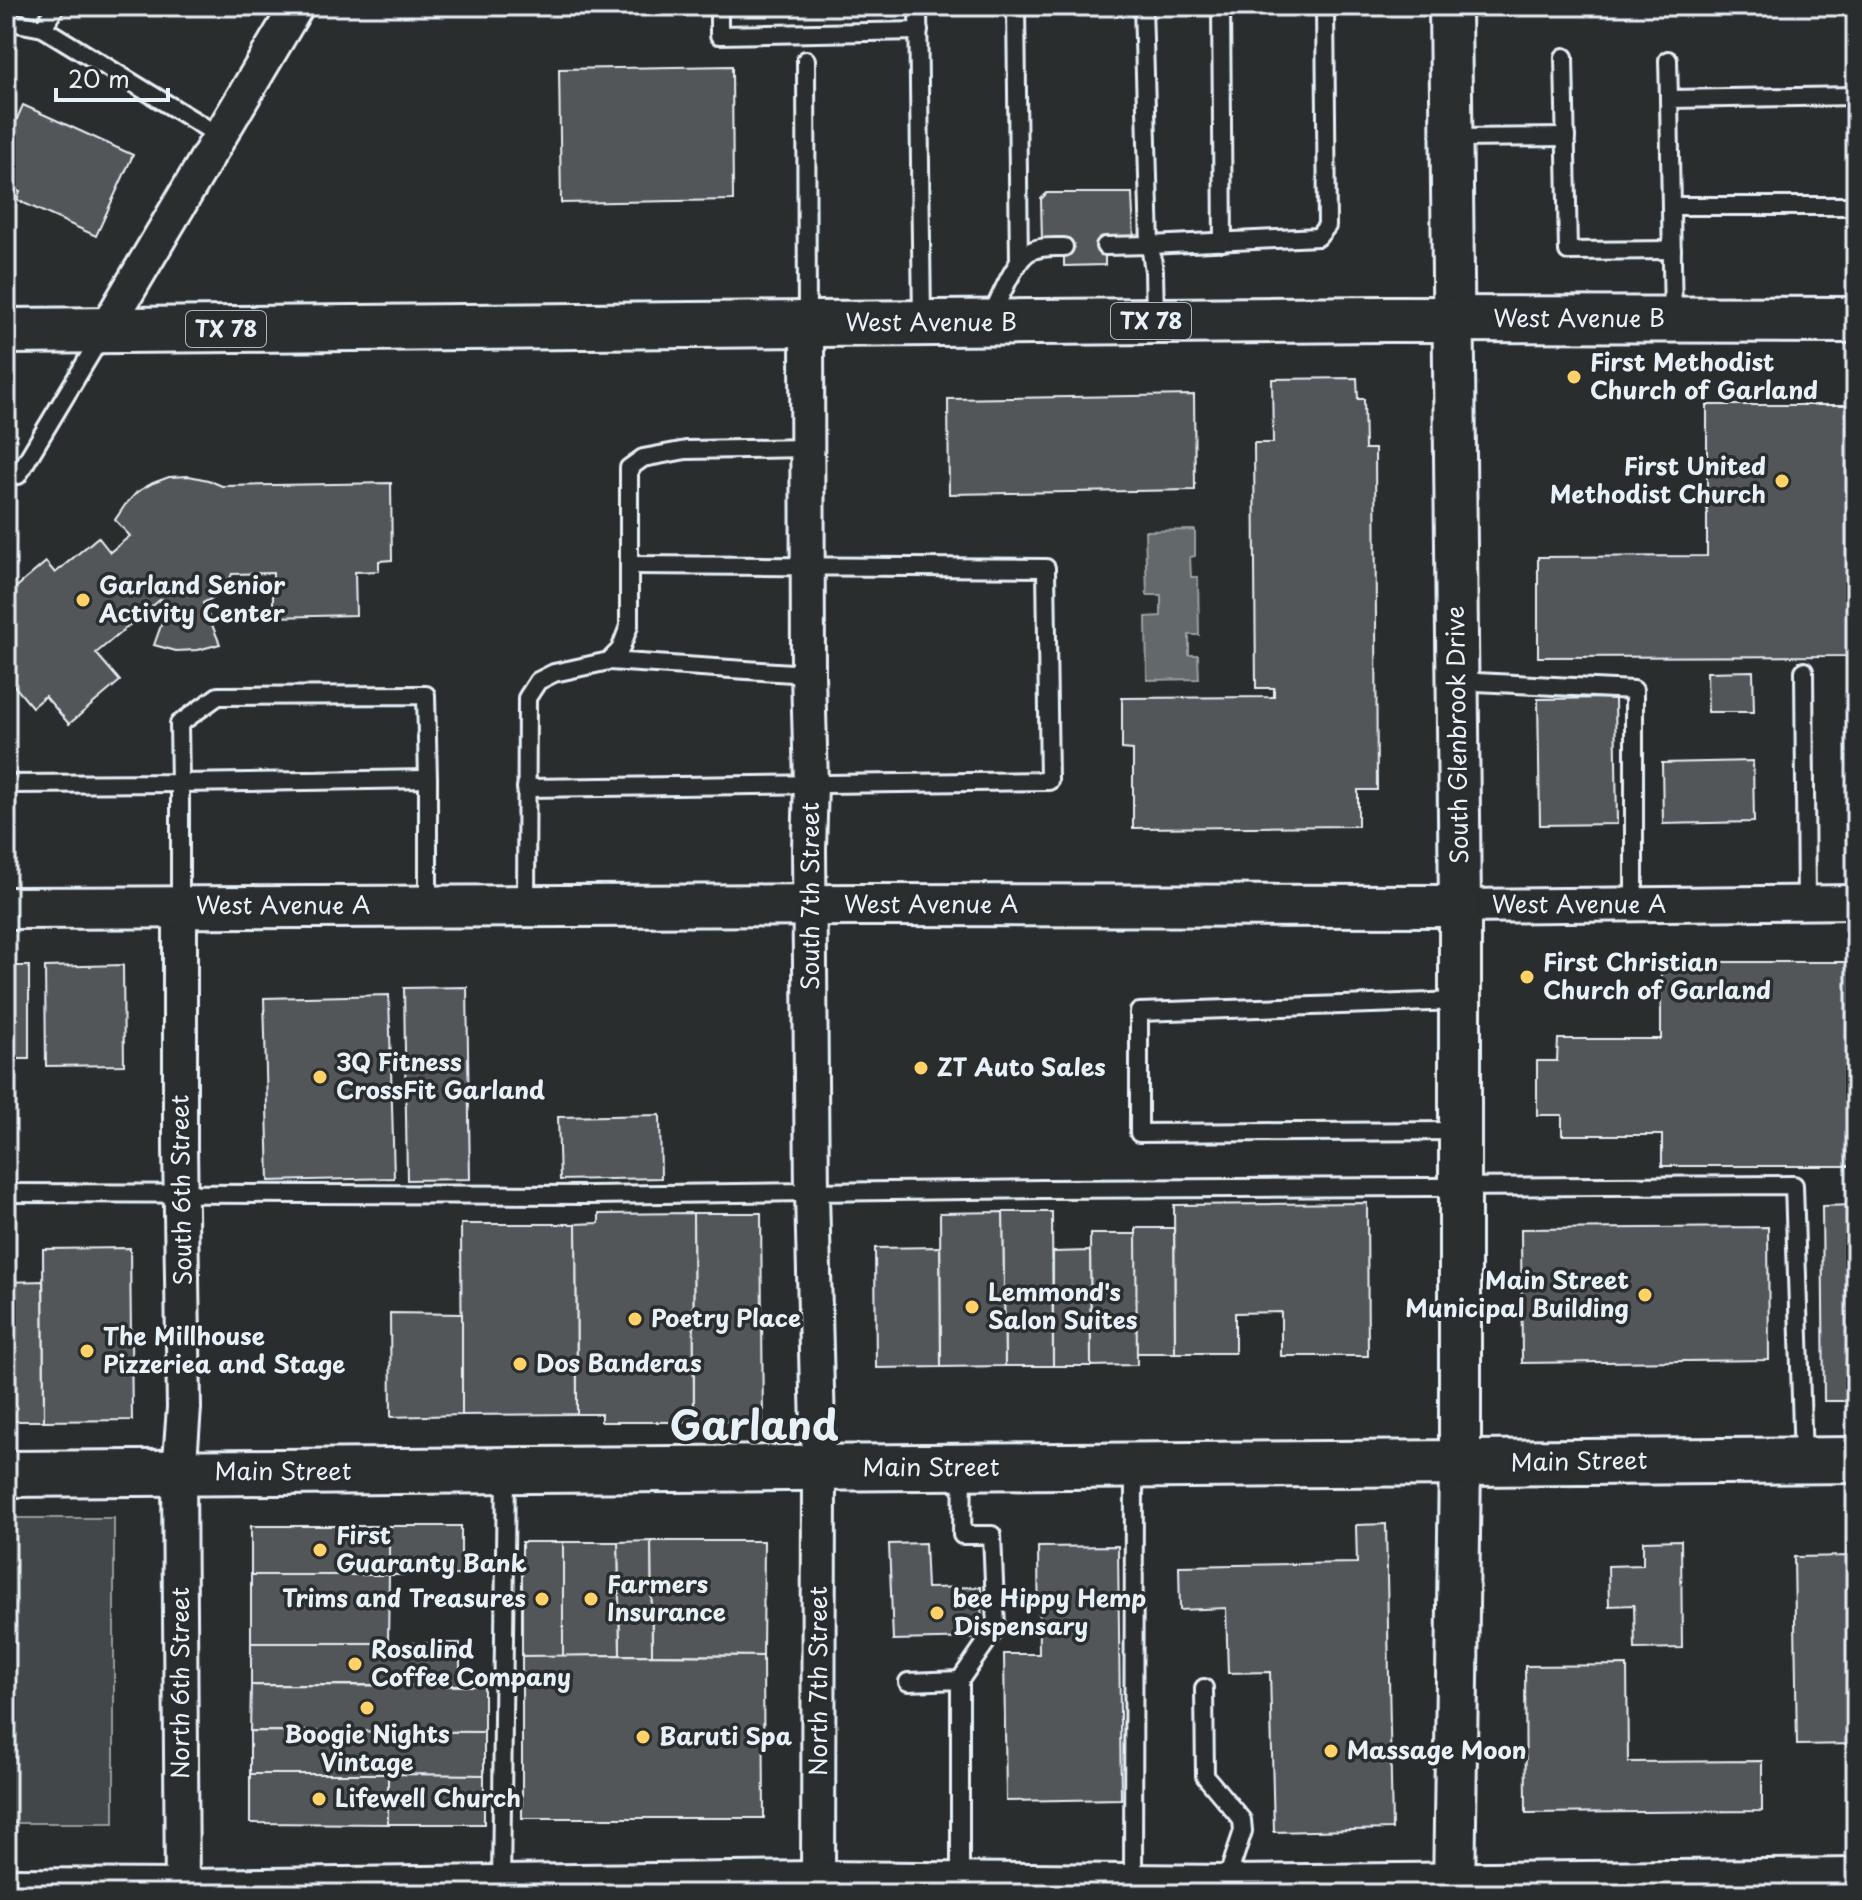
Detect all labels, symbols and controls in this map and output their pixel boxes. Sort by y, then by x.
scale bar [56,52,168,102]
text: 20 m [68,60,130,96]
street label: West Avenue B [1493,299,1665,335]
street label: West Avenue B [845,303,1017,339]
road number: TX 78 [1111,303,1191,339]
road number: TX 78 [186,311,266,347]
place label: First Methodist Church of Garland [1590,343,1818,407]
marker: First Methodist Church of Garland [1565,368,1583,386]
place label: First United Methodist Church [1550,447,1766,511]
marker: First United Methodist Church [1773,472,1791,490]
place label: Garland Senior Activity Center [98,566,286,630]
marker: Garland Senior Activity Center [74,591,92,609]
street label: South Glenbrook Drive [1436,606,1476,864]
street label: South 7th Street [791,802,827,990]
street label: West Avenue A [844,885,1018,921]
street label: West Avenue A [1492,885,1666,921]
street label: West Avenue A [196,886,370,922]
place label: First Christian Church of Garland [1543,943,1771,1007]
marker: First Christian Church of Garland [1518,968,1536,986]
place label: 3Q Fitness CrossFit Garland [336,1043,545,1107]
place label: ZT Auto Sales [937,1048,1106,1084]
marker: ZT Auto Sales [912,1059,930,1077]
marker: 3Q Fitness CrossFit Garland [311,1068,329,1086]
street label: South 6th Street [160,1094,200,1286]
place label: Main Street Municipal Building [1405,1261,1629,1325]
place label: Lemmond's Salon Suites [988,1273,1138,1337]
marker: Main Street Municipal Building [1636,1286,1654,1304]
marker: Lemmond's Salon Suites [963,1298,981,1316]
place label: Poetry Place [651,1299,801,1335]
marker: Poetry Place [626,1310,644,1328]
place label: The Millhouse Pizzeriea and Stage [103,1317,345,1381]
marker: The Millhouse Pizzeriea and Stage [78,1342,96,1360]
place label: Dos Banderas [536,1344,702,1380]
marker: Dos Banderas [511,1355,529,1373]
district label: Garland [670,1393,839,1454]
street label: Main Street [1510,1441,1648,1479]
street label: Main Street [863,1448,1000,1484]
street label: Main Street [215,1452,352,1488]
place label: First Guaranty Bank [336,1516,527,1580]
marker: First Guaranty Bank [311,1541,329,1559]
place label: Farmers Insurance [607,1565,726,1629]
place label: Trims and Treasures [282,1579,526,1615]
place label: bee Hippy Hemp Dispensary [953,1579,1146,1643]
street label: North 7th Street [799,1586,835,1776]
street label: North 6th Street [161,1587,197,1779]
marker: Trims and Treasures [533,1590,551,1608]
marker: Farmers Insurance [582,1590,600,1608]
marker: bee Hippy Hemp Dispensary [928,1604,946,1622]
place label: Rosalind Coffee Company [371,1630,571,1694]
marker: Rosalind Coffee Company [346,1655,364,1673]
marker: Boogie Nights Vintage [358,1699,376,1717]
place label: Boogie Nights Vintage [284,1715,450,1779]
place label: Baruti Spa [659,1717,793,1753]
marker: Baruti Spa [634,1728,652,1746]
place label: Massage Moon [1347,1731,1527,1767]
marker: Massage Moon [1322,1742,1340,1760]
place label: Lifewell Church [335,1779,521,1815]
marker: Lifewell Church [310,1790,328,1808]

